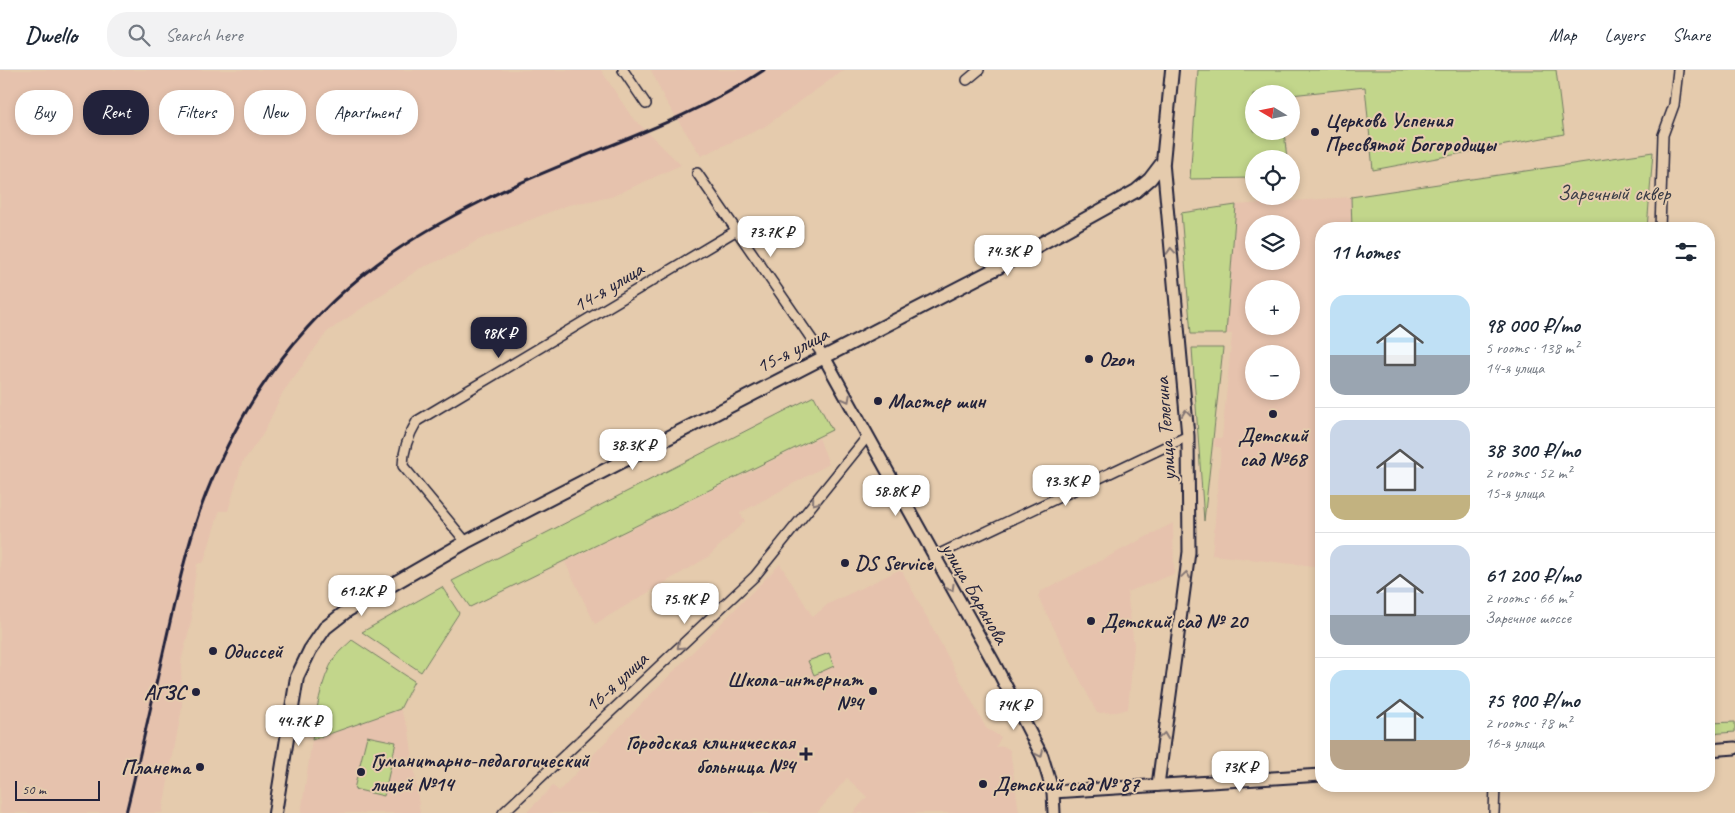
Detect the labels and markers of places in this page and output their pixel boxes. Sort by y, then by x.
place label: Церковь Успения Пресвятой Богородицы [1325,107,1498,157]
marker: Церковь Успения Пресвятой Богородицы [1309,126,1321,138]
pin: 73.7K ₽ [725,216,817,258]
pin: 74.3K ₽ [962,234,1054,277]
pin: 98K ₽ [464,316,534,359]
place label: Ozon [1099,346,1134,372]
marker: Ozon [1083,353,1095,365]
place label: Мастер шин [888,388,987,414]
marker: Мастер шин [872,395,884,407]
marker: Детский сад №68 [1267,408,1279,420]
place label: Детский сад №68 [1238,422,1310,472]
pin: 38.3K ₽ [587,428,679,471]
pin: 93.3K ₽ [1020,464,1112,507]
pin: 58.8K ₽ [850,474,942,517]
place label: DS Service [855,550,935,576]
marker: DS Service [839,557,851,569]
pin: 61.2K ₽ [316,574,408,617]
pin: 75.9K ₽ [639,582,731,625]
place label: Детский сад № 20 [1101,608,1250,634]
marker: Детский сад № 20 [1085,615,1097,627]
place label: Одиссей [223,638,285,664]
marker: Одиссей [207,645,219,657]
place label: Школа-интернат №4 [727,666,866,716]
place label: АГЗС [144,679,189,705]
marker: Школа-интернат №4 [867,685,879,697]
marker: АГЗС [190,686,202,698]
pin: 74K ₽ [979,688,1049,731]
pin: 44.7K ₽ [253,704,345,747]
place label: Городская клиническая больница №4 [626,729,798,779]
place label: Гуманитарно-педагогический лицей №14 [371,747,591,797]
marker: Городская клиническая больница №4 [799,747,813,761]
pin: 73K ₽ [1205,750,1275,793]
place label: Планета [121,754,192,780]
marker: Планета [194,761,206,773]
marker: Гуманитарно-педагогический лицей №14 [355,766,367,778]
place label: Детский сад № 87 [993,771,1142,797]
marker: Детский сад № 87 [977,778,989,790]

